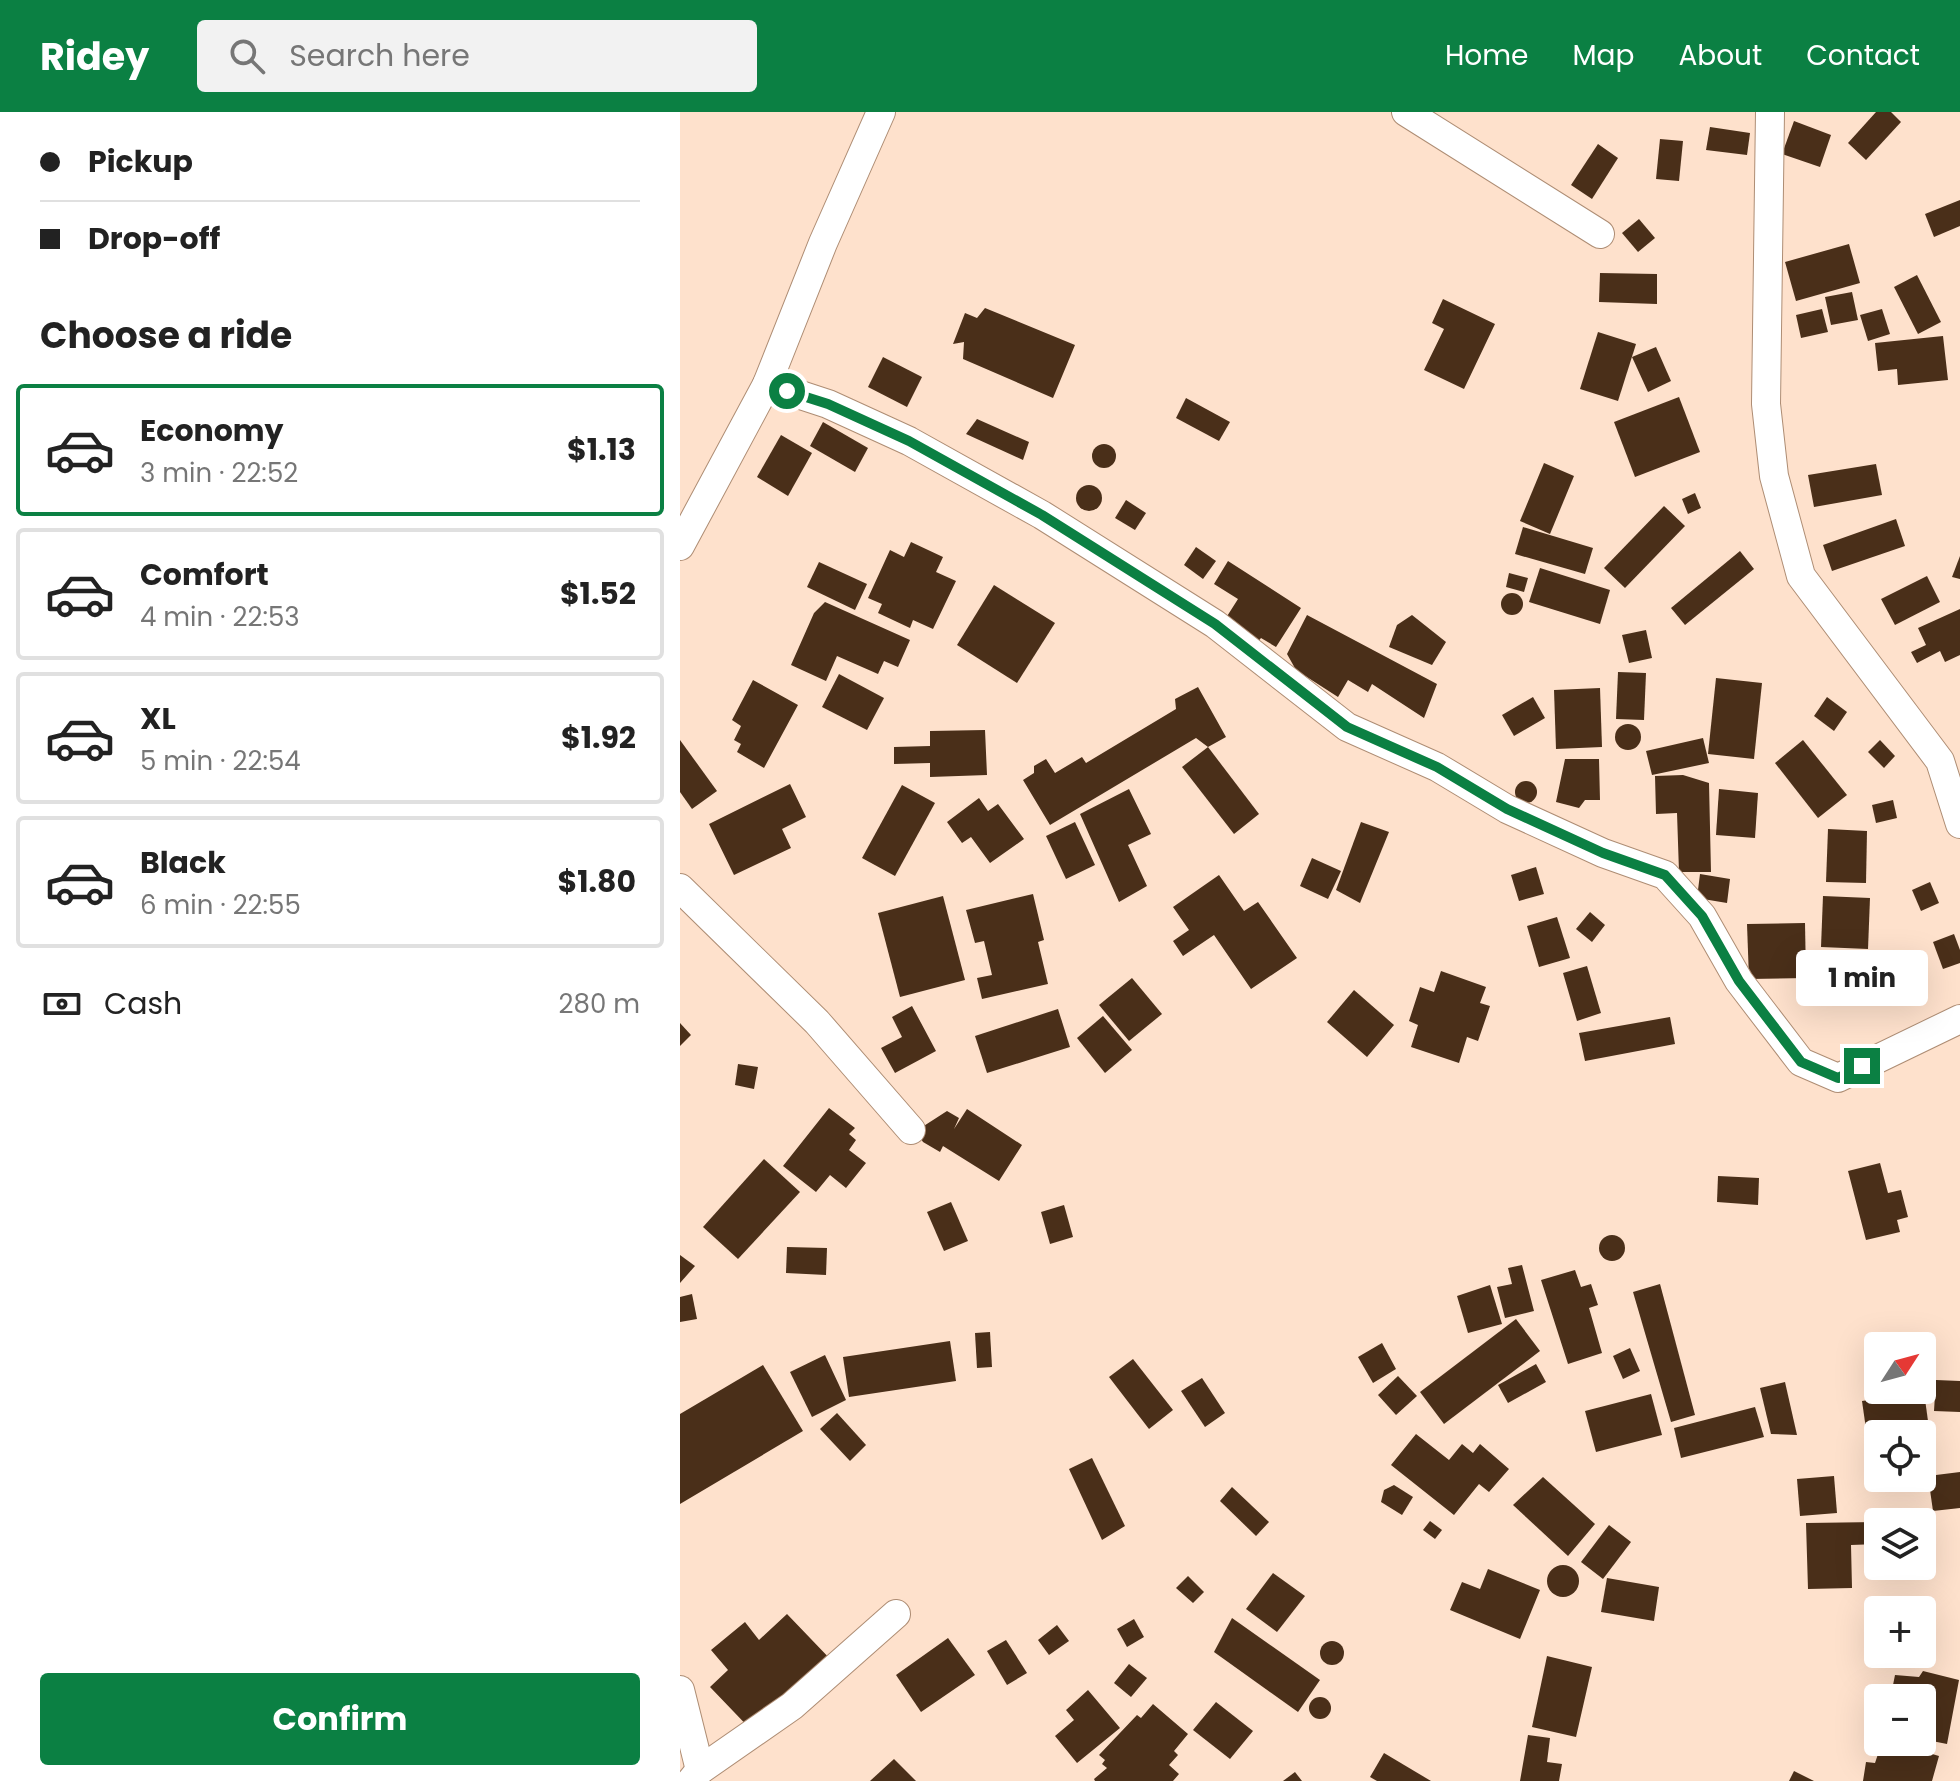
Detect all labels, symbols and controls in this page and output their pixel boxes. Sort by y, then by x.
search box [197,20,757,92]
text: Ridey [40,30,149,83]
icon: search [225,34,269,78]
text: Search here [289,34,470,77]
text: Home [1445,36,1528,75]
text: Map [1572,36,1634,75]
text: About [1678,36,1762,75]
text: Contact [1806,36,1920,75]
text: Pickup [88,140,193,183]
text: Drop-off [88,217,220,260]
text: Choose a ride [40,310,292,361]
route start [769,373,805,409]
text: Economy [140,409,284,452]
icon: car [44,414,116,486]
text: $1.13 [567,428,636,471]
text: 3 min · 22:52 [140,455,298,491]
text: Comfort [140,553,269,596]
icon: car [44,558,116,630]
text: $1.52 [560,572,636,615]
text: 4 min · 22:53 [140,599,300,635]
text: XL [140,697,176,740]
icon: car [44,702,116,774]
text: $1.92 [561,716,636,759]
text: 5 min · 22:54 [140,743,301,779]
text: Black [140,841,226,884]
icon: car [44,846,116,918]
text: $1.80 [558,860,636,903]
text: 6 min · 22:55 [140,887,301,923]
callout: 1 min [1796,950,1928,1006]
text: 1 min [1828,960,1896,996]
icon: cash [40,982,84,1026]
text: Cash [104,982,182,1025]
text: 280 m [559,986,640,1022]
route end [1844,1048,1880,1084]
north arrow [1864,1332,1936,1404]
map controls [1864,1332,1936,1756]
button: locate [1864,1420,1936,1492]
button: layers [1864,1508,1936,1580]
button: + [1864,1596,1936,1668]
button: Confirm [40,1673,640,1765]
button: − [1864,1684,1936,1756]

